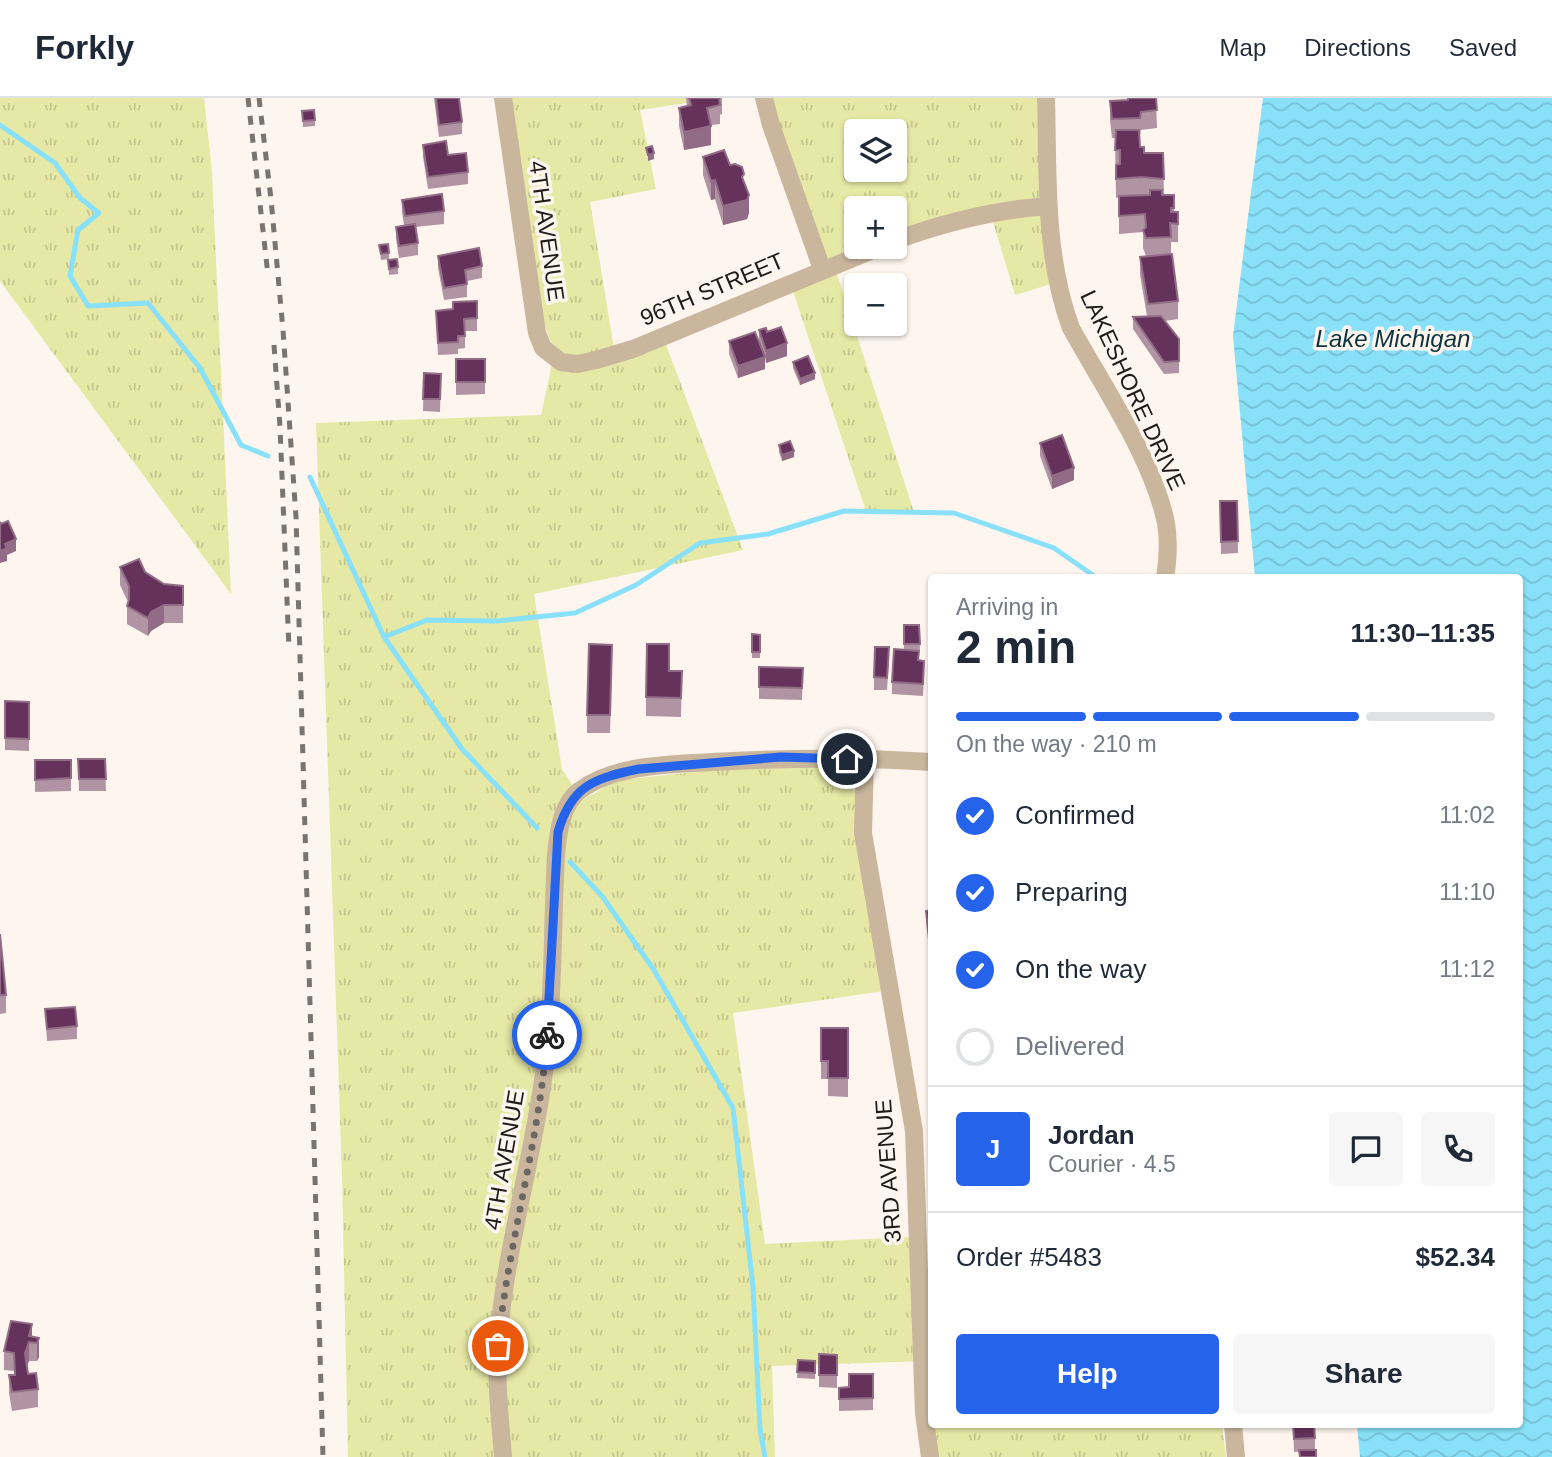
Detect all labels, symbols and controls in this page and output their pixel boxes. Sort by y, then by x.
text: Forkly [35,29,134,66]
text: Map [1220,34,1266,61]
text: Directions [1304,34,1411,61]
text: Saved [1449,34,1517,61]
map controls [844,119,907,336]
button: layers [844,119,907,182]
street label: 4TH AVENUE [524,159,570,303]
button: + [844,196,907,259]
street label: 96TH STREET [636,247,788,331]
button: − [844,273,907,336]
street label: LAKESHORE DRIVE [1075,286,1191,494]
water label: Lake Michigan [1316,325,1470,352]
text: Arriving in [956,594,1058,620]
text: 11:30–11:35 [1350,618,1495,648]
text: 2 min [956,621,1076,673]
pin [817,729,877,789]
text: On the way · 210 m [956,731,1157,757]
icon: home [828,740,866,778]
icon: check [956,797,994,835]
text: Confirmed [1015,800,1135,830]
text: 11:02 [1439,802,1495,828]
icon: check [956,874,994,912]
text: Preparing [1015,877,1128,907]
text: 11:10 [1439,879,1495,905]
icon: check [956,951,994,989]
text: On the way [1015,954,1147,984]
text: 11:12 [1439,956,1495,982]
courier [512,1000,582,1070]
icon: bike [528,1016,566,1054]
text: Delivered [1015,1031,1125,1061]
street label: 4TH AVENUE [479,1088,529,1232]
street label: 3RD AVENUE [870,1098,906,1244]
button: chat [1329,1112,1403,1186]
button: phone [1421,1112,1495,1186]
text: Jordan [1048,1120,1135,1150]
text: J [986,1134,1000,1164]
text: Courier · 4.5 [1048,1151,1176,1177]
text: Order #5483 [956,1242,1102,1272]
text: $52.34 [1415,1242,1495,1272]
pin [468,1316,528,1376]
icon: bag [479,1327,517,1365]
button: Help [956,1334,1219,1414]
button: Share [1233,1334,1495,1414]

